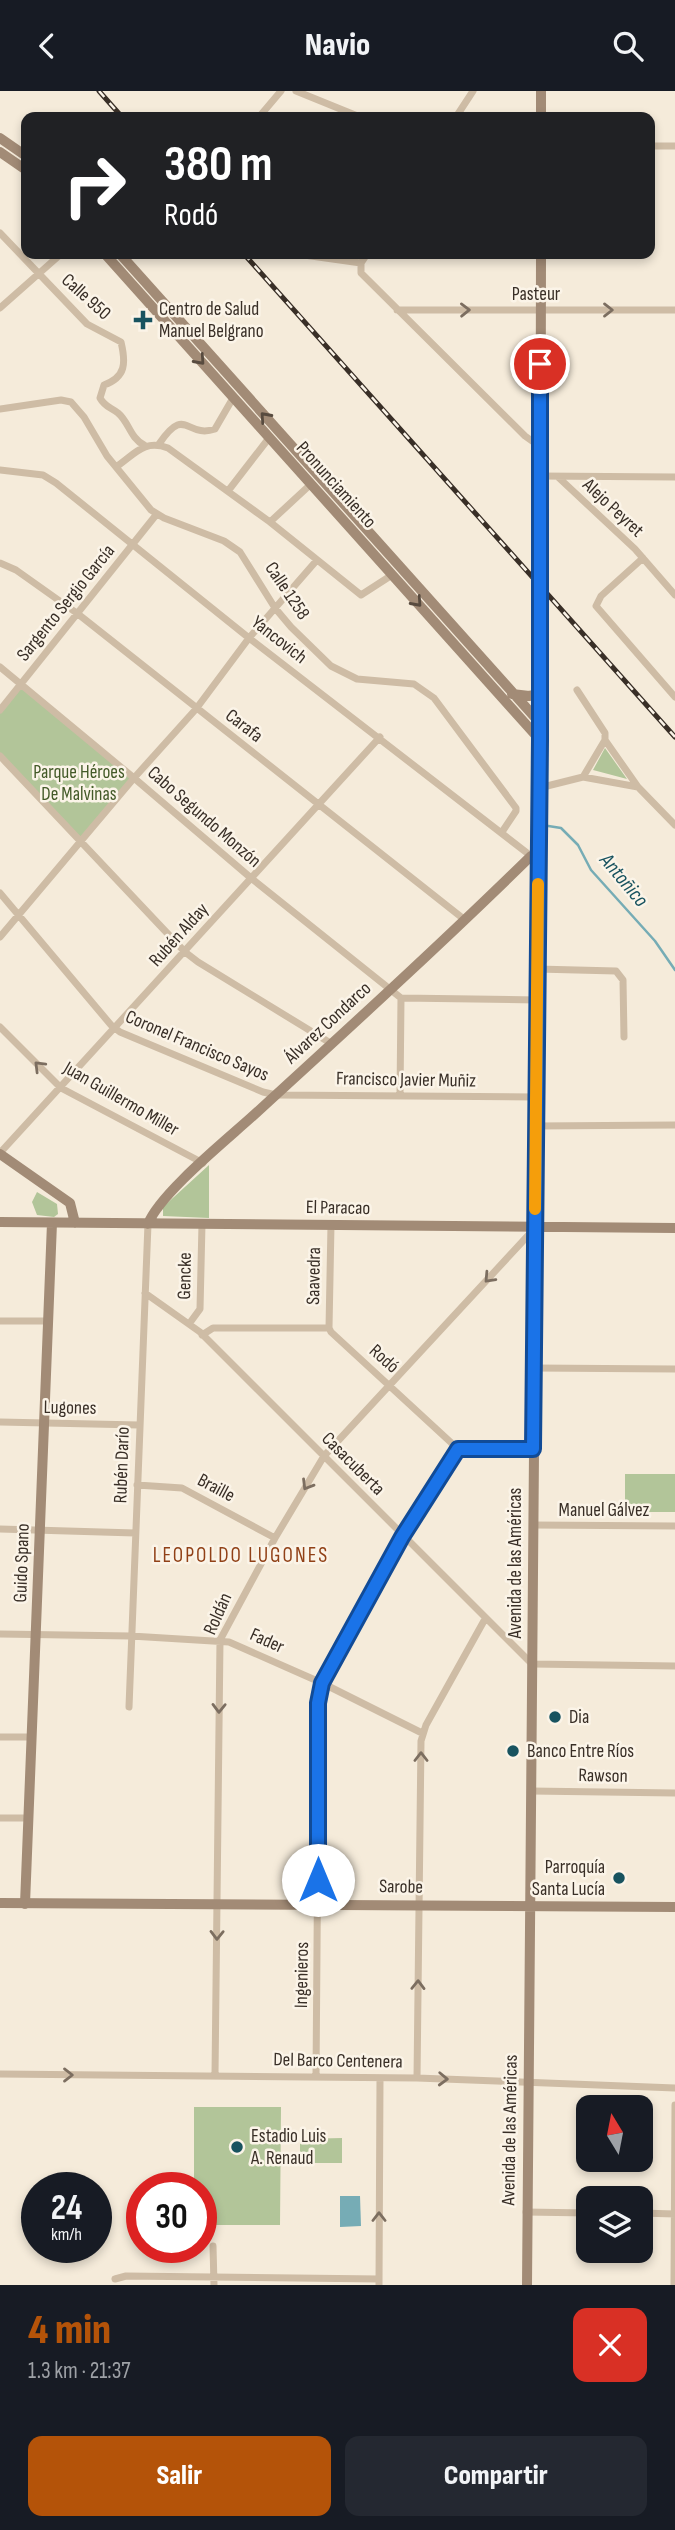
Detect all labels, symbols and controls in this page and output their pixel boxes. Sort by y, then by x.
text: Navio [305,26,370,65]
icon: back [28,27,66,65]
icon: search [609,27,647,65]
text: 380 m [164,136,273,195]
icon: right [49,140,140,231]
text: Rodó [164,196,218,235]
street label: Calle 950 [57,269,115,325]
street label: Pasteur [512,283,561,306]
place label: Centro de Salud Manuel Belgrano [159,298,264,343]
one-way arrow [461,302,471,318]
one-way arrow [603,302,614,317]
marker: Centro de Salud Manuel Belgrano [133,310,153,330]
pin [510,334,570,394]
icon: arrive [521,345,559,383]
one-way arrow [191,352,204,365]
one-way arrow [261,412,274,425]
street label: Pronunciamiento [291,437,381,533]
street label: Alejo Peyret [577,473,649,542]
street label: Sargento Sergio García [12,540,120,666]
street label: Calle 1258 [259,558,315,624]
one-way arrow [408,594,421,607]
street label: Yancovich [247,611,311,669]
street label: Carafa [221,704,267,748]
park label: Parque Héroes De Malvinas [33,761,125,806]
street label: Cabo Segundo Monzón [142,761,266,873]
water label: Antoñico [594,847,654,912]
street label: Rubén Alday [144,898,214,972]
street label: Álvarez Condarco [279,977,376,1070]
street label: Coronel Francisco Sayos [122,1005,272,1087]
street label: Juan Guillermo Miller [58,1056,183,1142]
one-way arrow [34,1062,47,1075]
street label: Francisco Javier Muñiz [336,1067,476,1093]
street label: El Paracao [306,1196,370,1220]
street label: Saavedra [302,1247,326,1305]
street label: Gencke [173,1252,197,1300]
one-way arrow [485,1270,497,1283]
street label: Rodó [364,1340,404,1378]
street label: Lugones [43,1396,97,1420]
street label: Rubén Darío [109,1426,135,1504]
street label: Casacuberta [317,1428,389,1500]
street label: Braille [193,1469,239,1507]
one-way arrow [302,1478,315,1491]
street label: Avenida de las Américas [504,1487,527,1639]
street label: Manuel Gálvez [559,1499,650,1522]
street label: Guido Spano [9,1523,35,1603]
district label: LEOPOLDO LUGONES [153,1543,329,1568]
street label: Roldán [199,1590,237,1638]
street label: Fader [246,1623,288,1659]
one-way arrow [211,1703,227,1714]
place label: Dia [569,1706,589,1729]
marker: Dia [547,1709,563,1725]
place label: Banco Entre Ríos [527,1740,634,1763]
marker: Banco Entre Ríos [505,1743,521,1759]
one-way arrow [413,1752,429,1762]
street label: Rawson [578,1764,628,1788]
position arrow [281,1843,355,1917]
place label: Parroquía Santa Lucía [532,1856,605,1901]
marker: Parroquía Santa Lucía [611,1870,627,1886]
street label: Sarobe [379,1875,423,1899]
one-way arrow [209,1930,224,1941]
street label: Ingenieros [290,1941,314,2008]
one-way arrow [410,1979,426,1990]
street label: Del Barco Centenera [273,2048,403,2074]
street label: Avenida de las Américas [497,2054,523,2207]
one-way arrow [63,2067,74,2083]
one-way arrow [437,2071,448,2086]
north arrow [576,2095,653,2172]
map controls [576,2095,653,2263]
place label: Estadio Luis A. Renaud [250,2125,327,2170]
marker: Estadio Luis A. Renaud [229,2139,245,2155]
speed limit sign: 30 [126,2172,217,2263]
button: layers [576,2186,653,2263]
text: 24 [51,2187,82,2230]
one-way arrow [371,2211,387,2222]
text: km/h [51,2224,82,2245]
text: 4 min [28,2305,111,2356]
button: close [573,2308,647,2382]
text: 1.3 km · 21:37 [28,2357,131,2385]
button: Salir [28,2436,331,2516]
button: Compartir [345,2436,647,2516]

